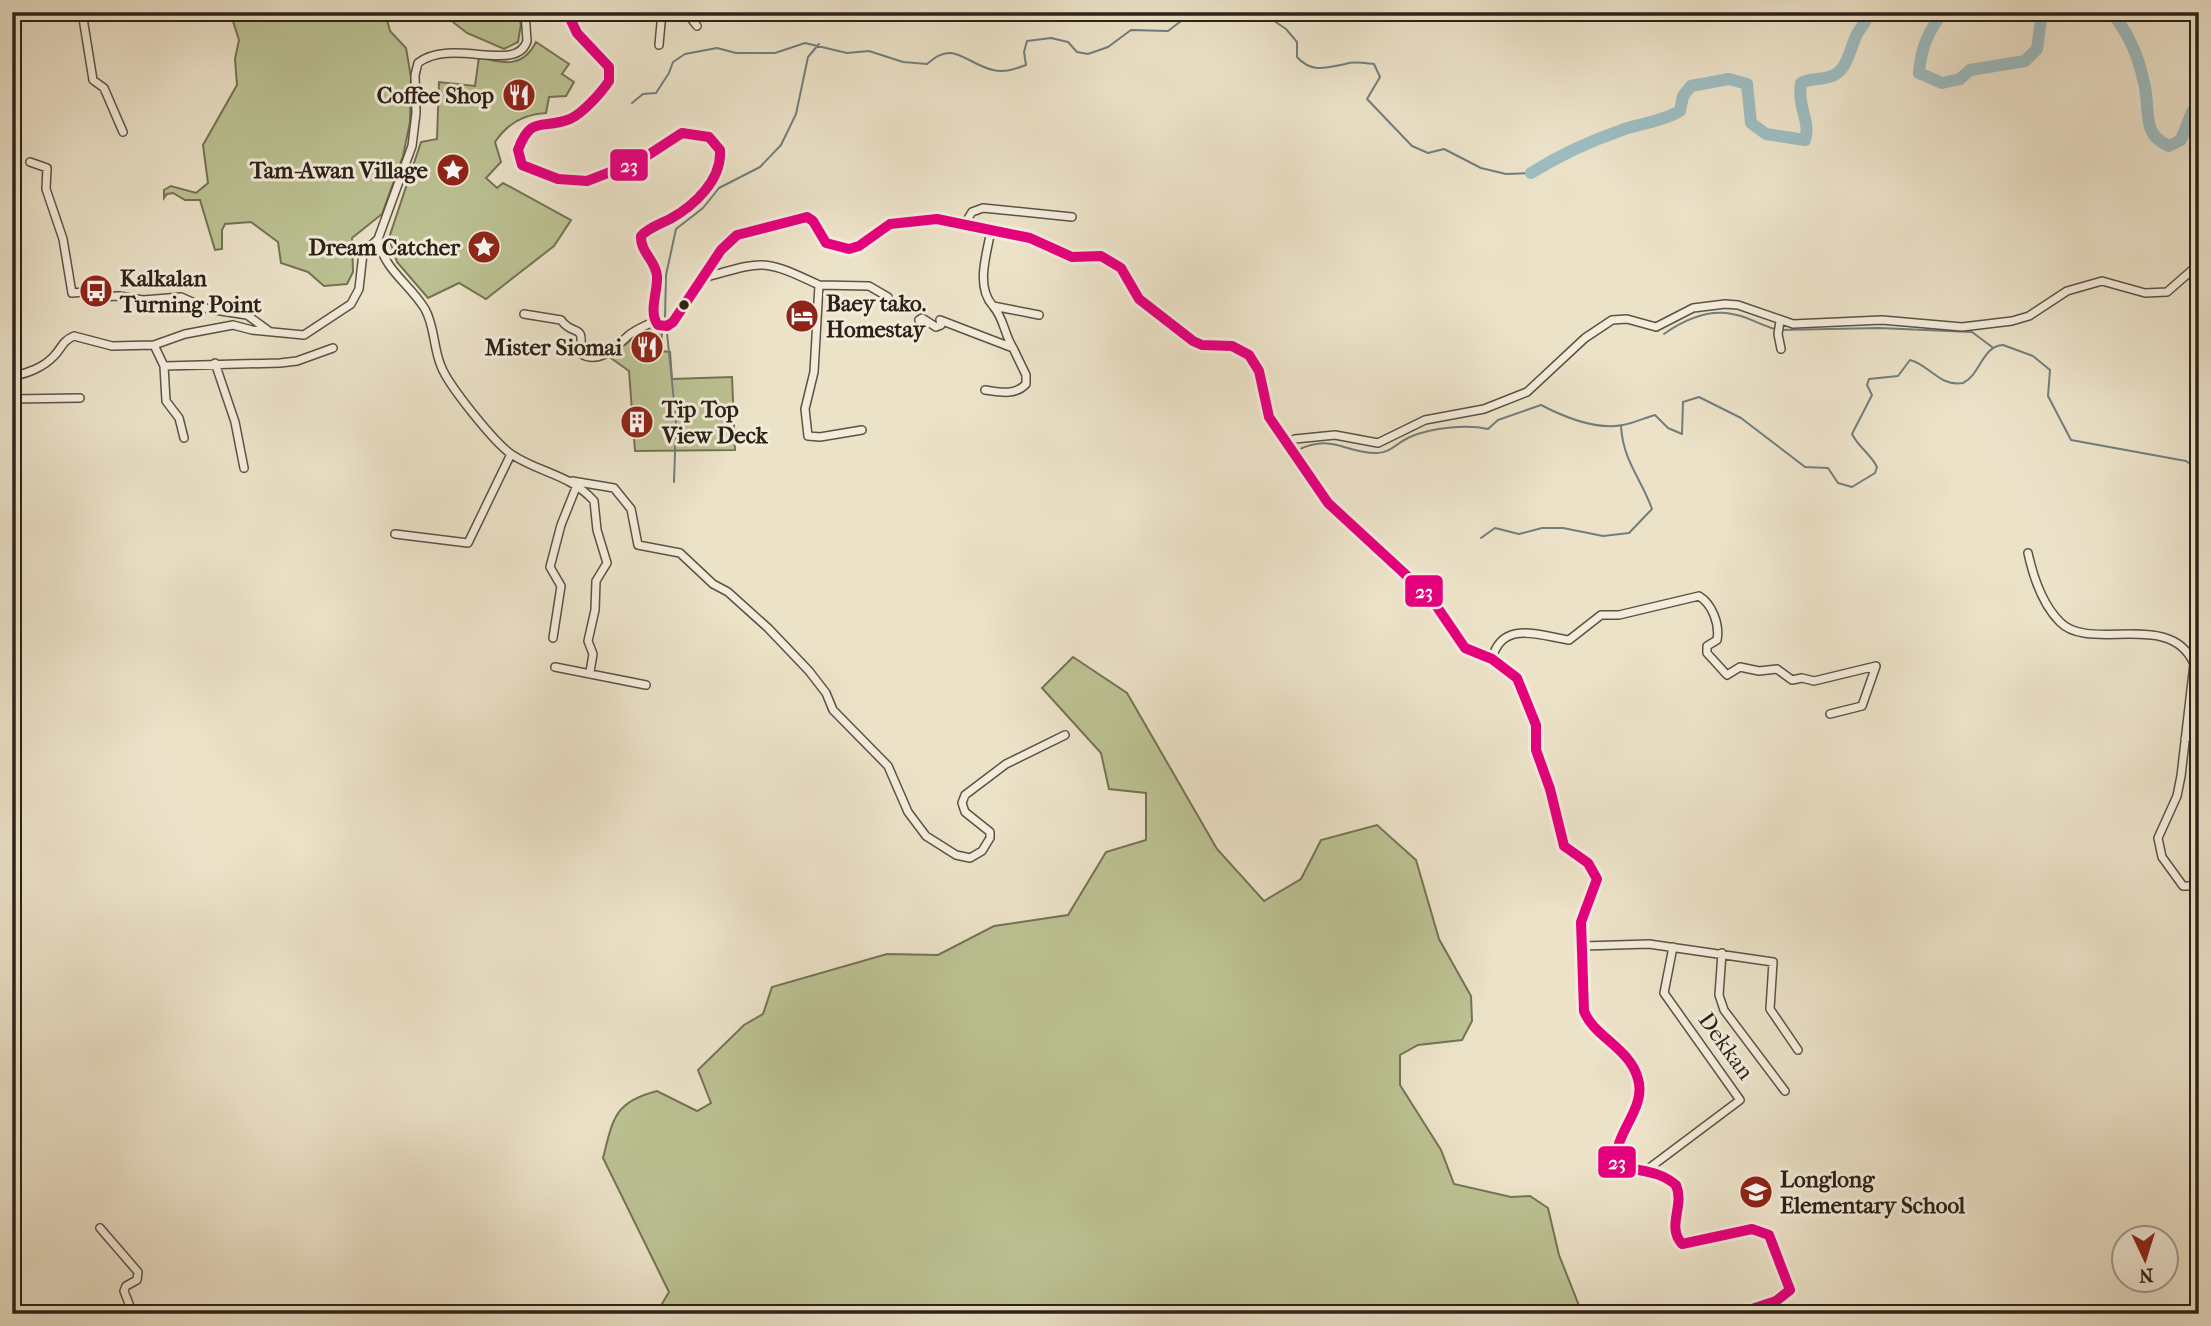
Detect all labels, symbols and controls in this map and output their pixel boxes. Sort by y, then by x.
restaurant icon: Coffee Shop [500,76,538,114]
place label: Coffee Shop [377,82,495,109]
line badge: 23 [609,148,649,182]
place icon: Tam-Awan Village [434,151,472,189]
text: 23 [620,155,638,177]
place label: Tam-Awan Village [249,157,429,184]
place icon: Dream Catcher [465,228,503,266]
place label: Dream Catcher [308,234,461,261]
place label: Kalkalan Turning Point [119,265,262,318]
bus stop icon: Kalkalan Turning Point [77,272,115,310]
place label: Baey tako. Homestay [826,290,927,343]
hotel icon: Baey tako. Homestay [783,297,821,335]
unlabelled marker [677,298,691,312]
restaurant icon: Mister Siomai [628,328,666,366]
place label: Mister Siomai [485,334,622,361]
place label: Tip Top View Deck [661,396,769,449]
building icon: Tip Top View Deck [618,403,656,441]
line badge: 23 [1404,574,1444,608]
text: 23 [1415,581,1433,603]
street label: Dekkan [1693,1007,1760,1085]
line badge: 23 [1597,1145,1637,1179]
text: 23 [1608,1152,1626,1174]
place label: Longlong Elementary School [1780,1166,1966,1219]
school or university icon: Longlong Elementary School [1737,1173,1775,1211]
north arrow [2110,1224,2180,1294]
text: N [2138,1263,2154,1286]

